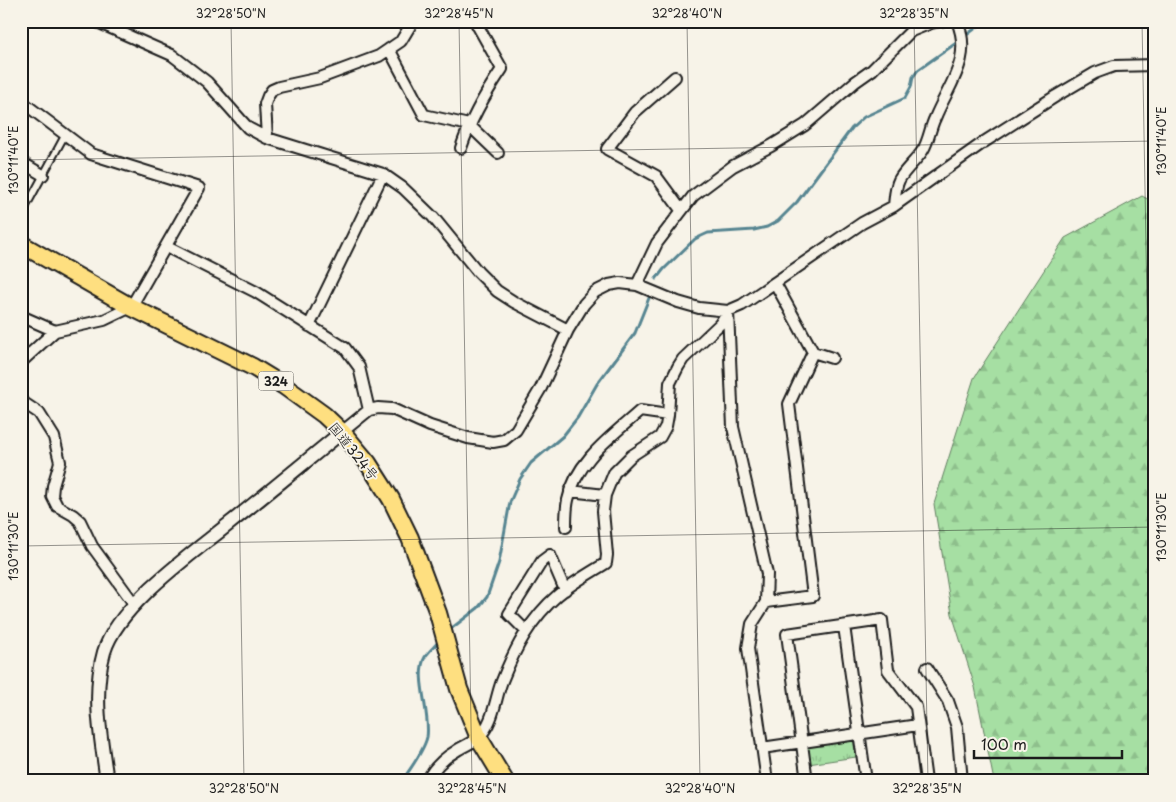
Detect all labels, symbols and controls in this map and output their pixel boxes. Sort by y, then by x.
text: 32°28'50"N [196,4,266,22]
text: 32°28'45"N [424,4,494,22]
text: 32°28'40"N [652,4,722,22]
text: 32°28'35"N [879,4,949,22]
text: 130°11'40"E [1152,106,1170,176]
text: 130°11'40"E [4,125,22,195]
road number: 324 [258,372,294,391]
street label: 国道324号 [324,417,384,485]
text: 130°11'30"E [1152,492,1170,562]
text: 130°11'30"E [4,511,22,581]
scale bar [974,727,1121,759]
text: 100 m [981,732,1027,755]
text: 32°28'50"N [209,779,279,797]
text: 32°28'45"N [437,779,507,797]
text: 32°28'40"N [665,779,735,797]
text: 32°28'35"N [892,779,962,797]

